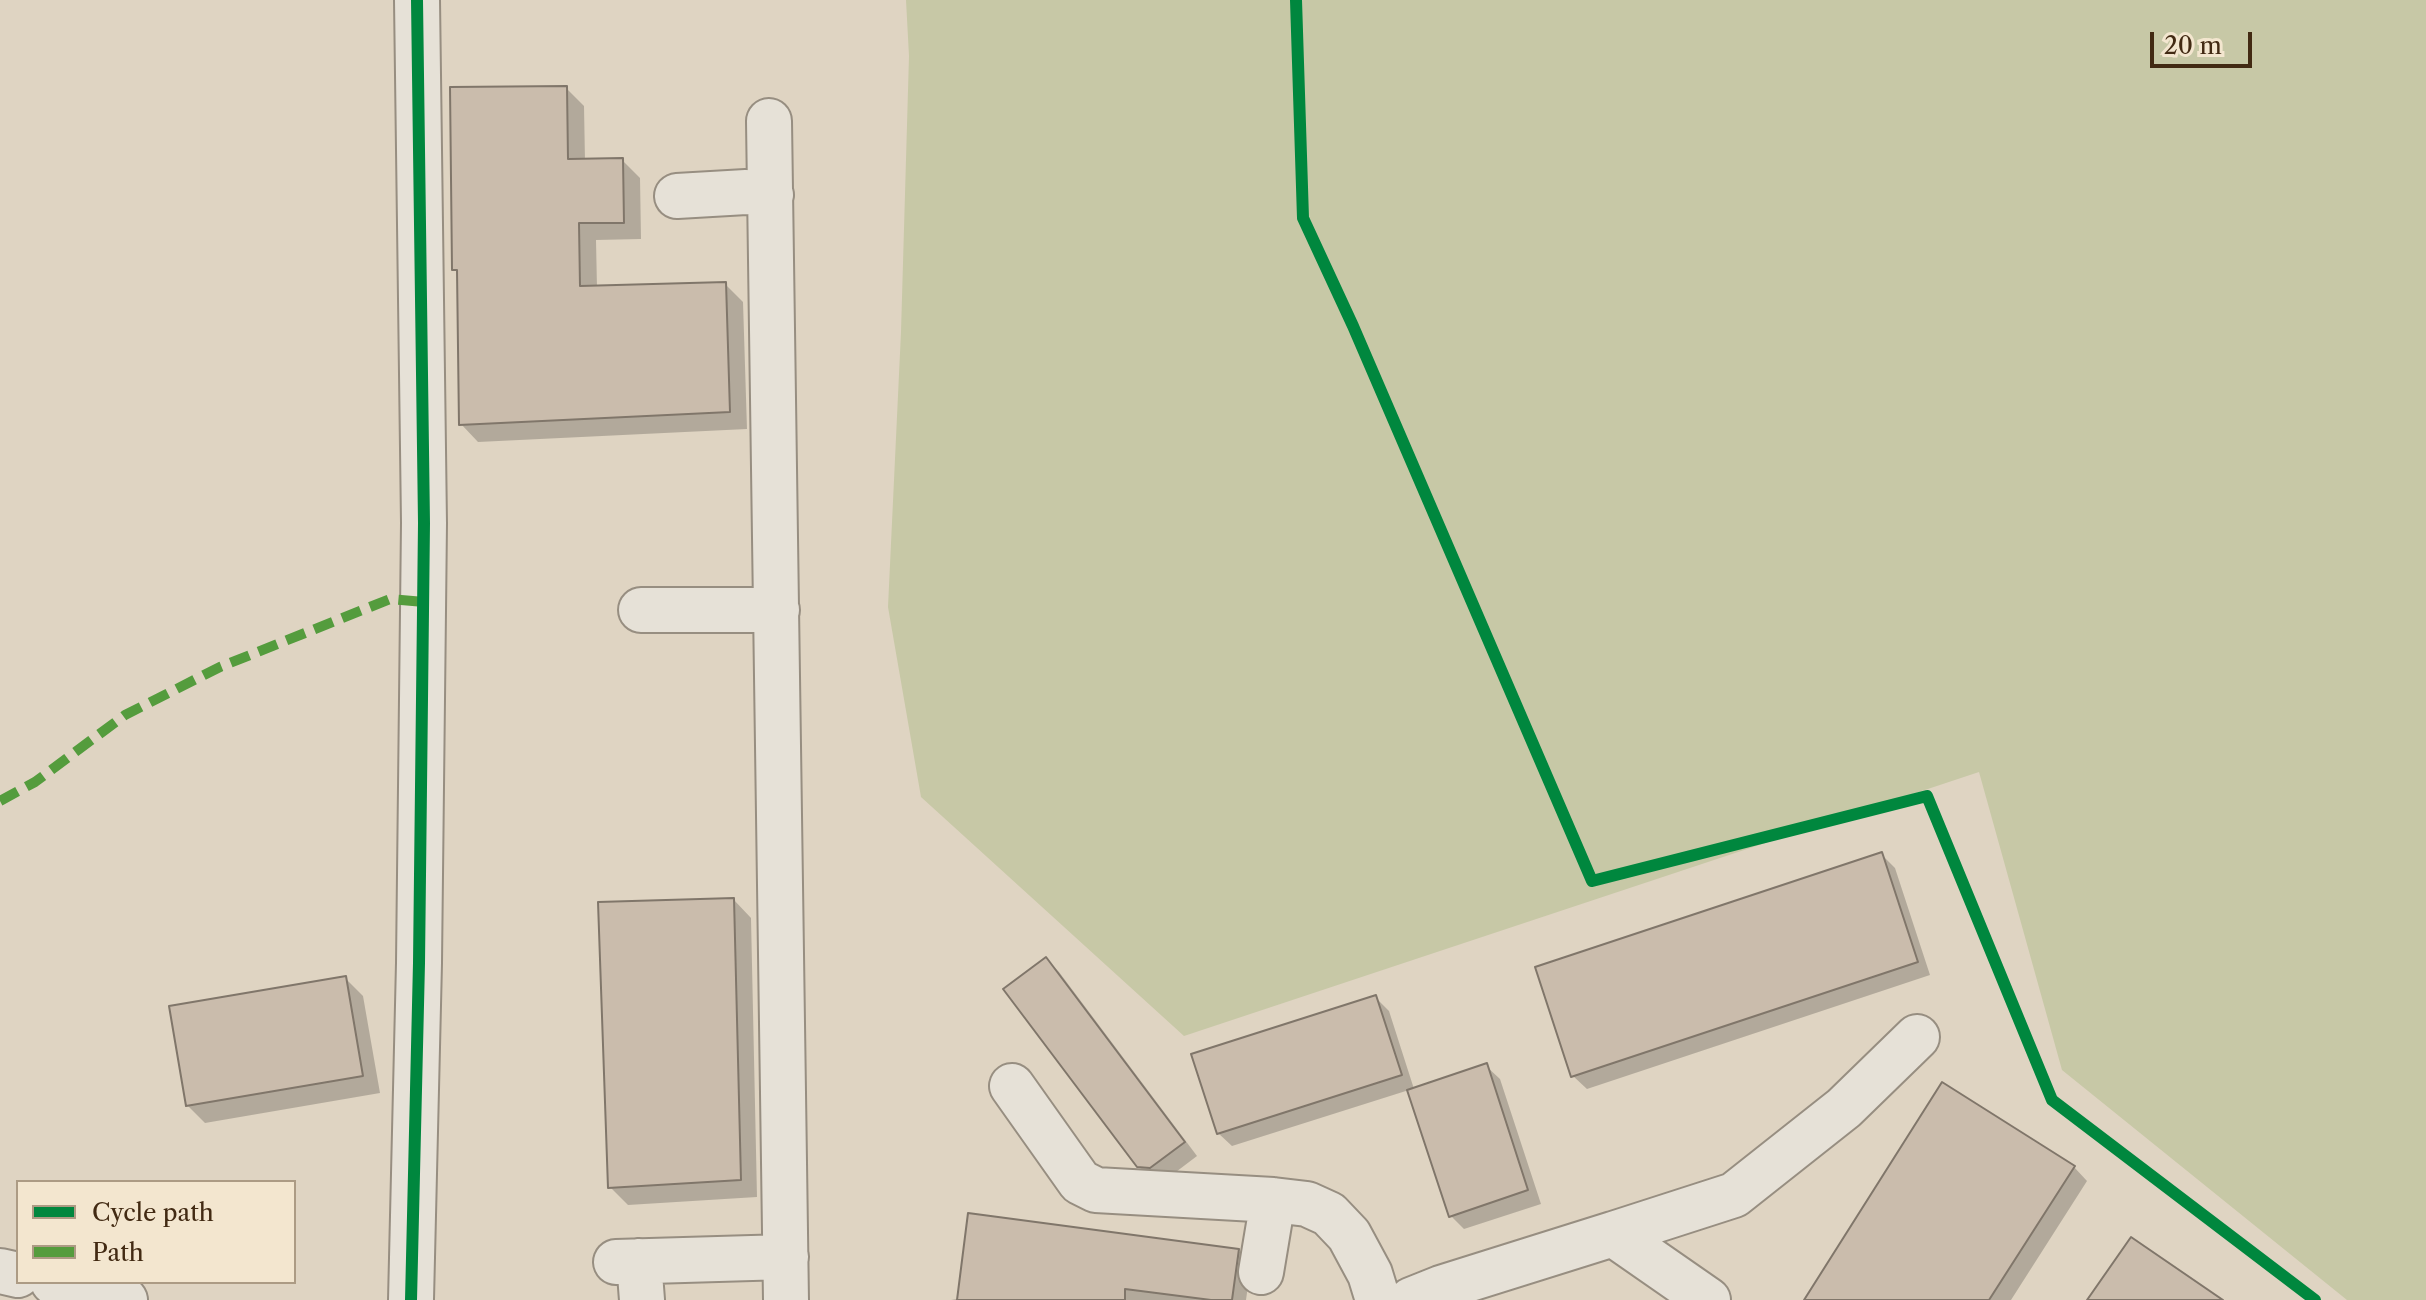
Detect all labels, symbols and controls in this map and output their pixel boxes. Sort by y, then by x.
scale bar [2154,16,2256,66]
text: 20 m [2164,31,2222,60]
legend [16,1180,296,1284]
text: Cycle path [92,1198,214,1227]
text: Path [92,1238,144,1267]

